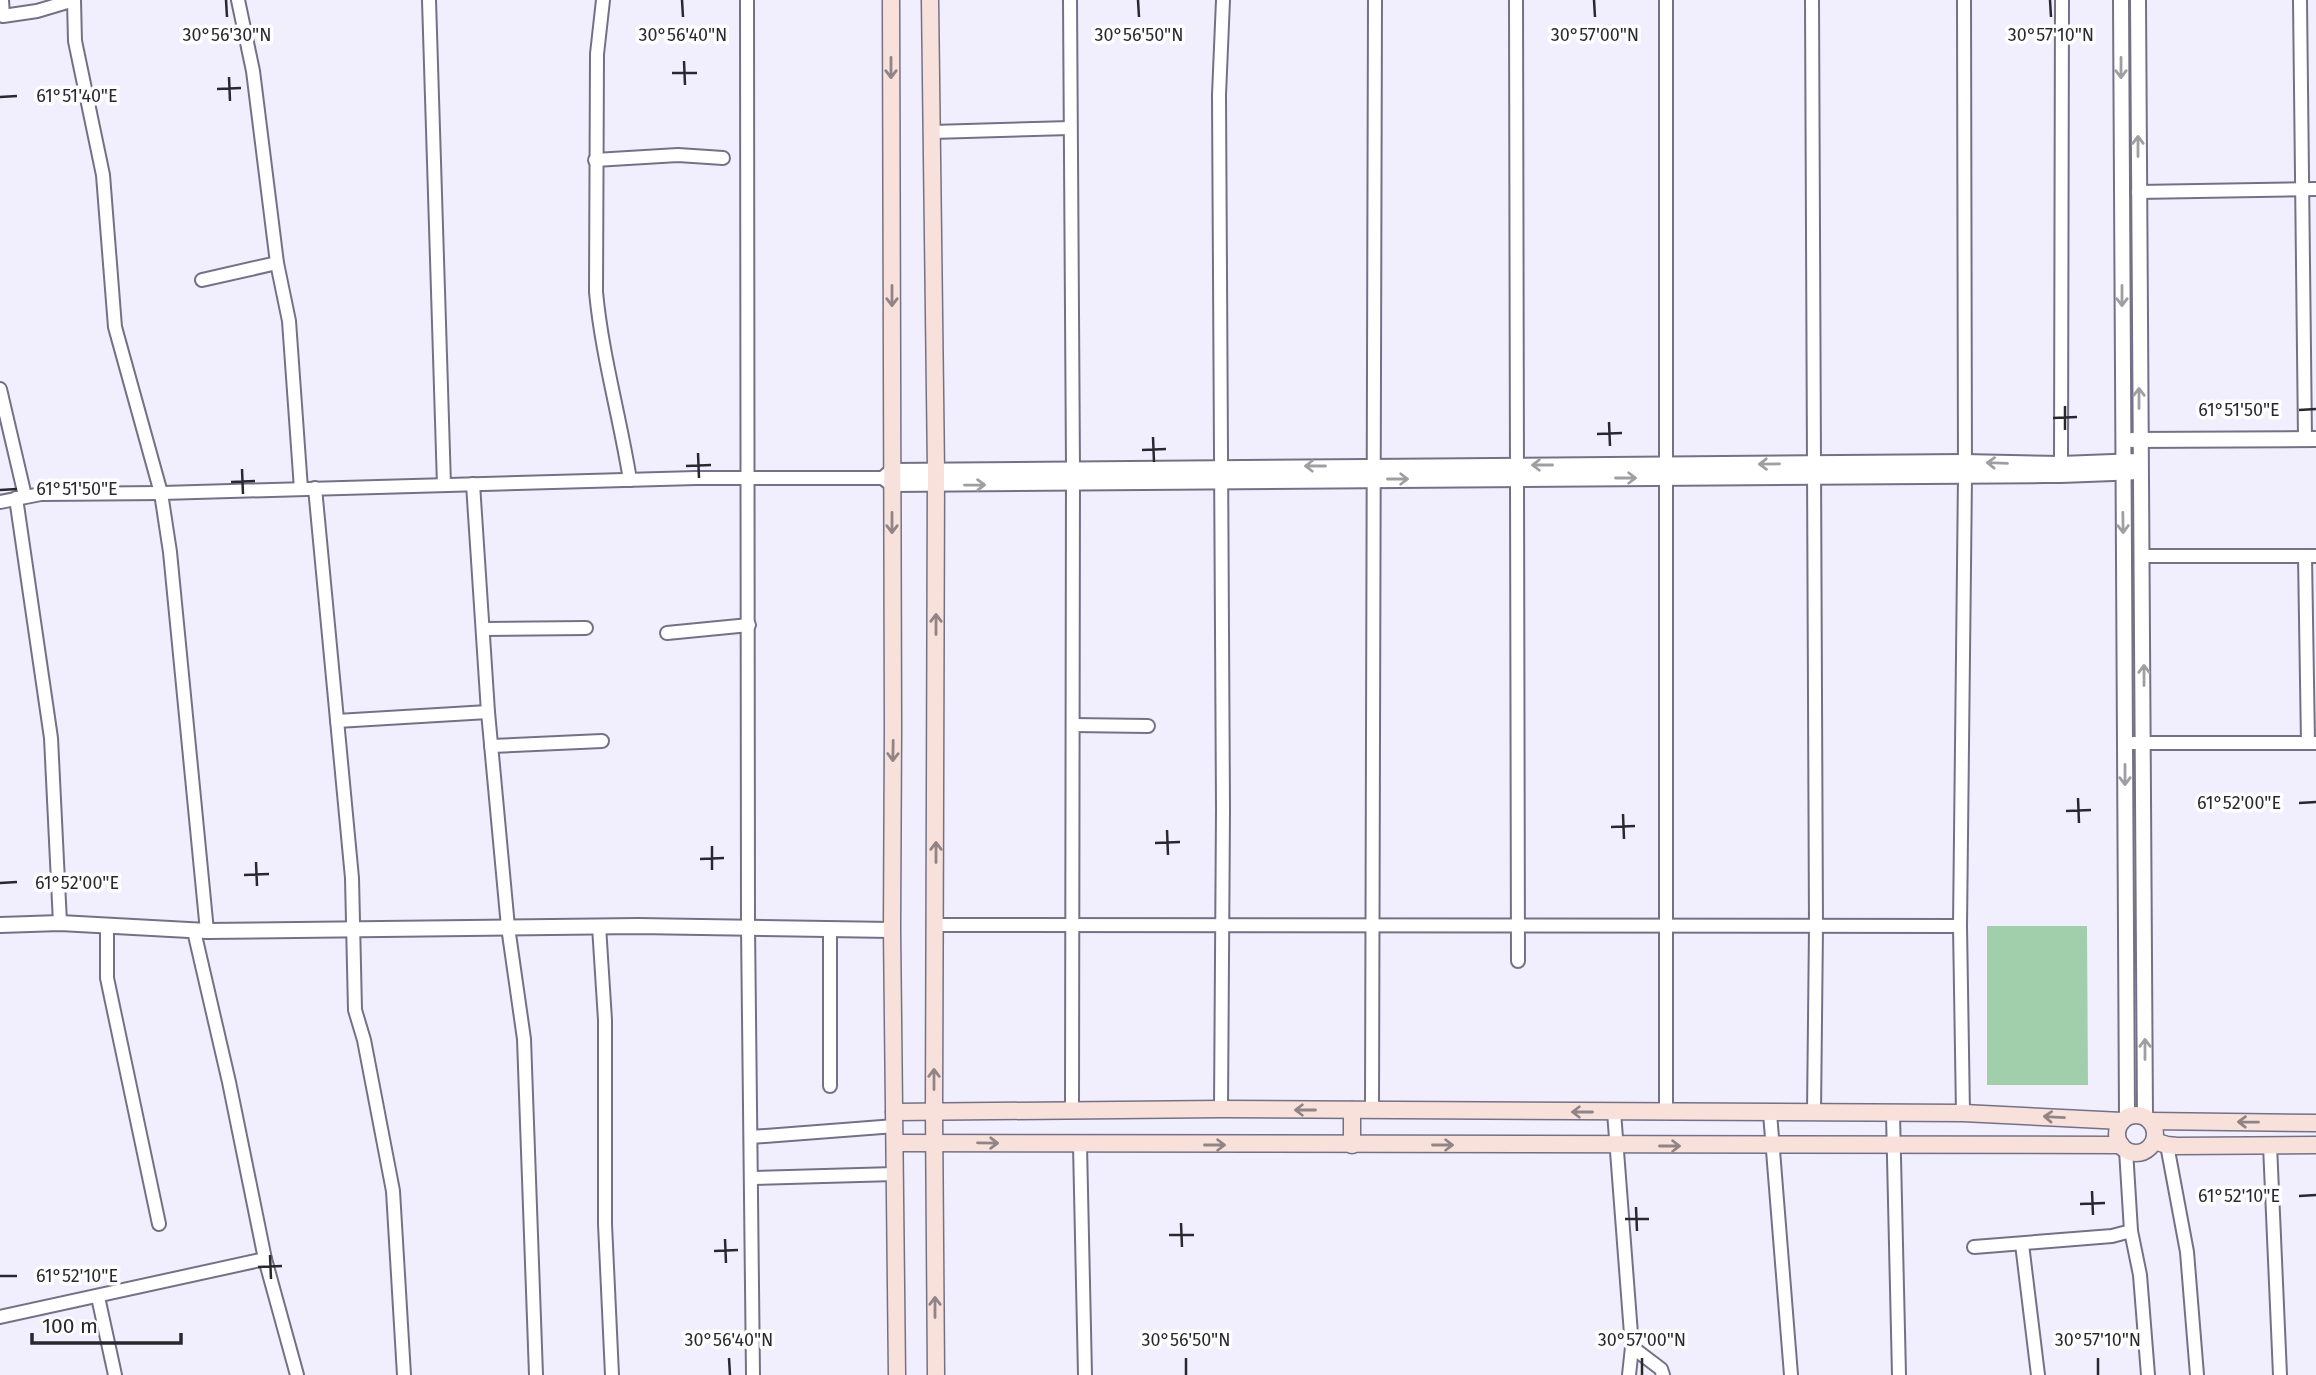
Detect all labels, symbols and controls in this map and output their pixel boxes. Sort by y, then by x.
text: 30°56'30"N [183,24,271,46]
text: 30°56'40"N [639,24,727,46]
text: 30°56'50"N [1095,24,1184,46]
text: 30°57'00"N [1551,24,1639,46]
text: 30°57'10"N [2008,24,2094,46]
one-way arrow [884,56,898,79]
one-way arrow [2114,56,2128,79]
text: 61°51'40"E [36,85,118,107]
one-way arrow [2131,135,2145,158]
one-way arrow [885,284,899,307]
one-way arrow [2115,284,2129,307]
one-way arrow [2132,387,2146,410]
text: 61°51'50"E [2198,399,2280,421]
one-way arrow [1986,456,2009,469]
one-way arrow [1758,457,1781,471]
one-way arrow [1303,459,1326,473]
one-way arrow [1531,459,1554,472]
one-way arrow [1614,471,1637,485]
one-way arrow [1387,472,1410,486]
text: 61°51'50"E [36,478,118,500]
one-way arrow [963,478,986,491]
one-way arrow [885,511,899,534]
one-way arrow [2116,511,2130,534]
one-way arrow [929,613,943,636]
one-way arrow [2137,663,2151,686]
one-way arrow [886,739,900,762]
one-way arrow [2118,763,2132,786]
text: 61°52'00"E [2197,792,2281,814]
one-way arrow [929,841,943,864]
text: 61°52'00"E [35,872,119,894]
one-way arrow [2138,1038,2152,1061]
one-way arrow [927,1068,941,1091]
one-way arrow [1294,1103,1317,1117]
one-way arrow [1570,1105,1593,1119]
one-way arrow [2043,1111,2066,1124]
one-way arrow [2237,1116,2260,1129]
one-way arrow [976,1136,999,1150]
one-way arrow [1203,1138,1226,1152]
one-way arrow [1431,1138,1454,1152]
one-way arrow [1658,1139,1681,1153]
text: 61°52'10"E [2198,1185,2280,1207]
text: 61°52'10"E [36,1265,118,1287]
one-way arrow [929,1296,942,1319]
scale bar [32,1302,180,1346]
text: 100 m [42,1313,98,1339]
text: 30°56'40"N [685,1329,773,1351]
text: 30°56'50"N [1142,1329,1231,1351]
text: 30°57'00"N [1598,1329,1686,1351]
text: 30°57'10"N [2055,1329,2141,1351]

